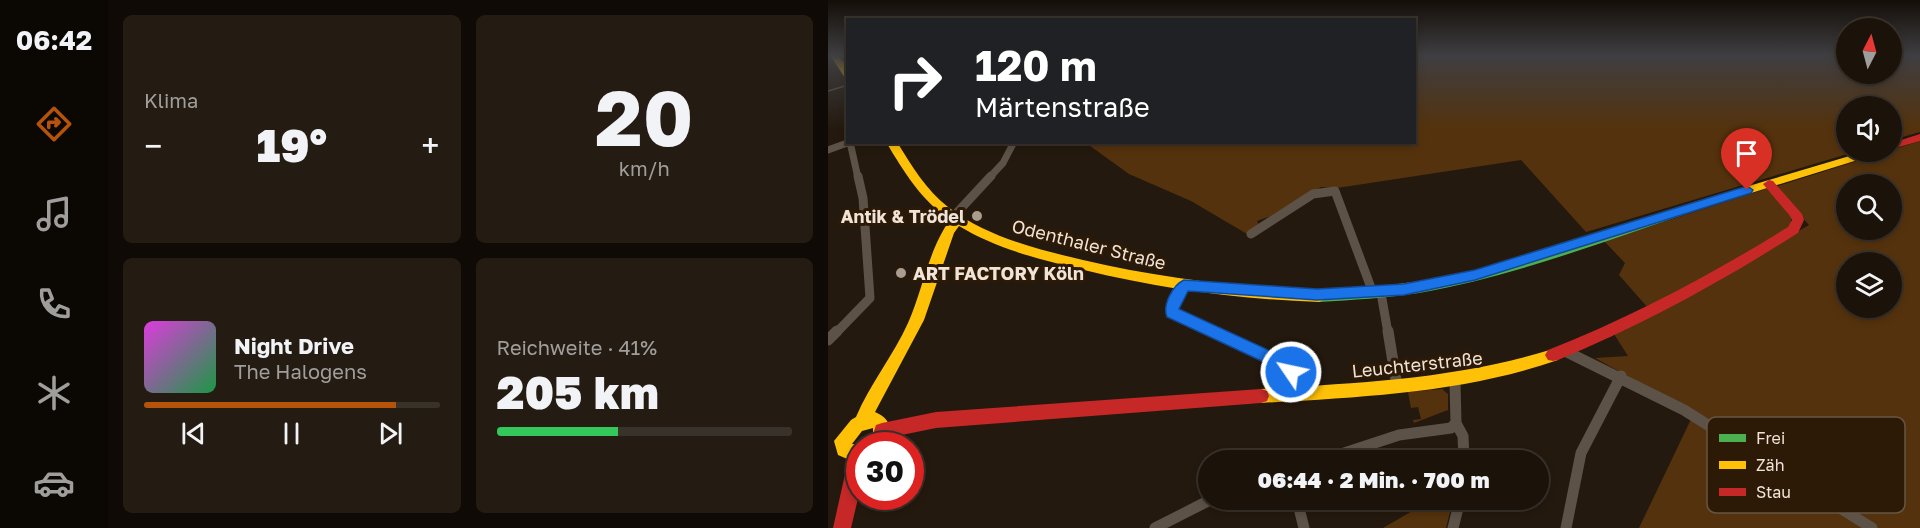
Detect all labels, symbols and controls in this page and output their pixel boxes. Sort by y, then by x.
north arrow [1836,18,1902,84]
map controls [1836,18,1902,318]
text: 06:42 [16,24,92,56]
text: 120 m [975,40,1097,90]
icon: right [876,42,954,120]
text: 20 [595,70,693,163]
text: Klima [144,88,198,112]
text: Märtenstraße [975,91,1150,123]
button: sound [1836,96,1902,162]
icon: directions [33,103,75,145]
text: 19° [256,118,327,172]
text: − [144,126,162,165]
text: + [421,126,440,165]
pin [1721,128,1772,190]
icon: arrive [1730,137,1763,170]
text: km/h [619,156,670,180]
button: search [1836,174,1902,240]
icon: music [33,193,75,235]
place label: Antik & Trödel [841,205,965,227]
marker: Antik & Trödel [970,209,984,223]
street label: Odenthaler Straße [1010,214,1168,274]
button: layers [1836,252,1902,318]
place label: ART FACTORY Köln [913,262,1084,284]
marker: ART FACTORY Köln [894,266,908,280]
icon: phone [33,283,75,325]
text: Night Drive [234,332,354,359]
text: Reichweite · 41% [497,335,657,359]
position arrow [1259,340,1323,404]
street label: Leuchterstraße [1351,346,1483,382]
text: The Halogens [234,359,367,383]
text: 205 km [497,365,659,419]
icon: climate [33,372,75,414]
icon: previous [177,417,210,450]
icon: pause [275,417,308,450]
icon: next [374,417,407,450]
legend [1707,417,1905,513]
text: Frei [1756,428,1785,448]
speed limit sign: 30 [846,432,924,510]
text: Zäh [1756,455,1784,475]
icon: car [33,462,75,504]
text: 06:44 · 2 Min. · 700 m [1257,466,1490,493]
text: Stau [1756,482,1791,502]

